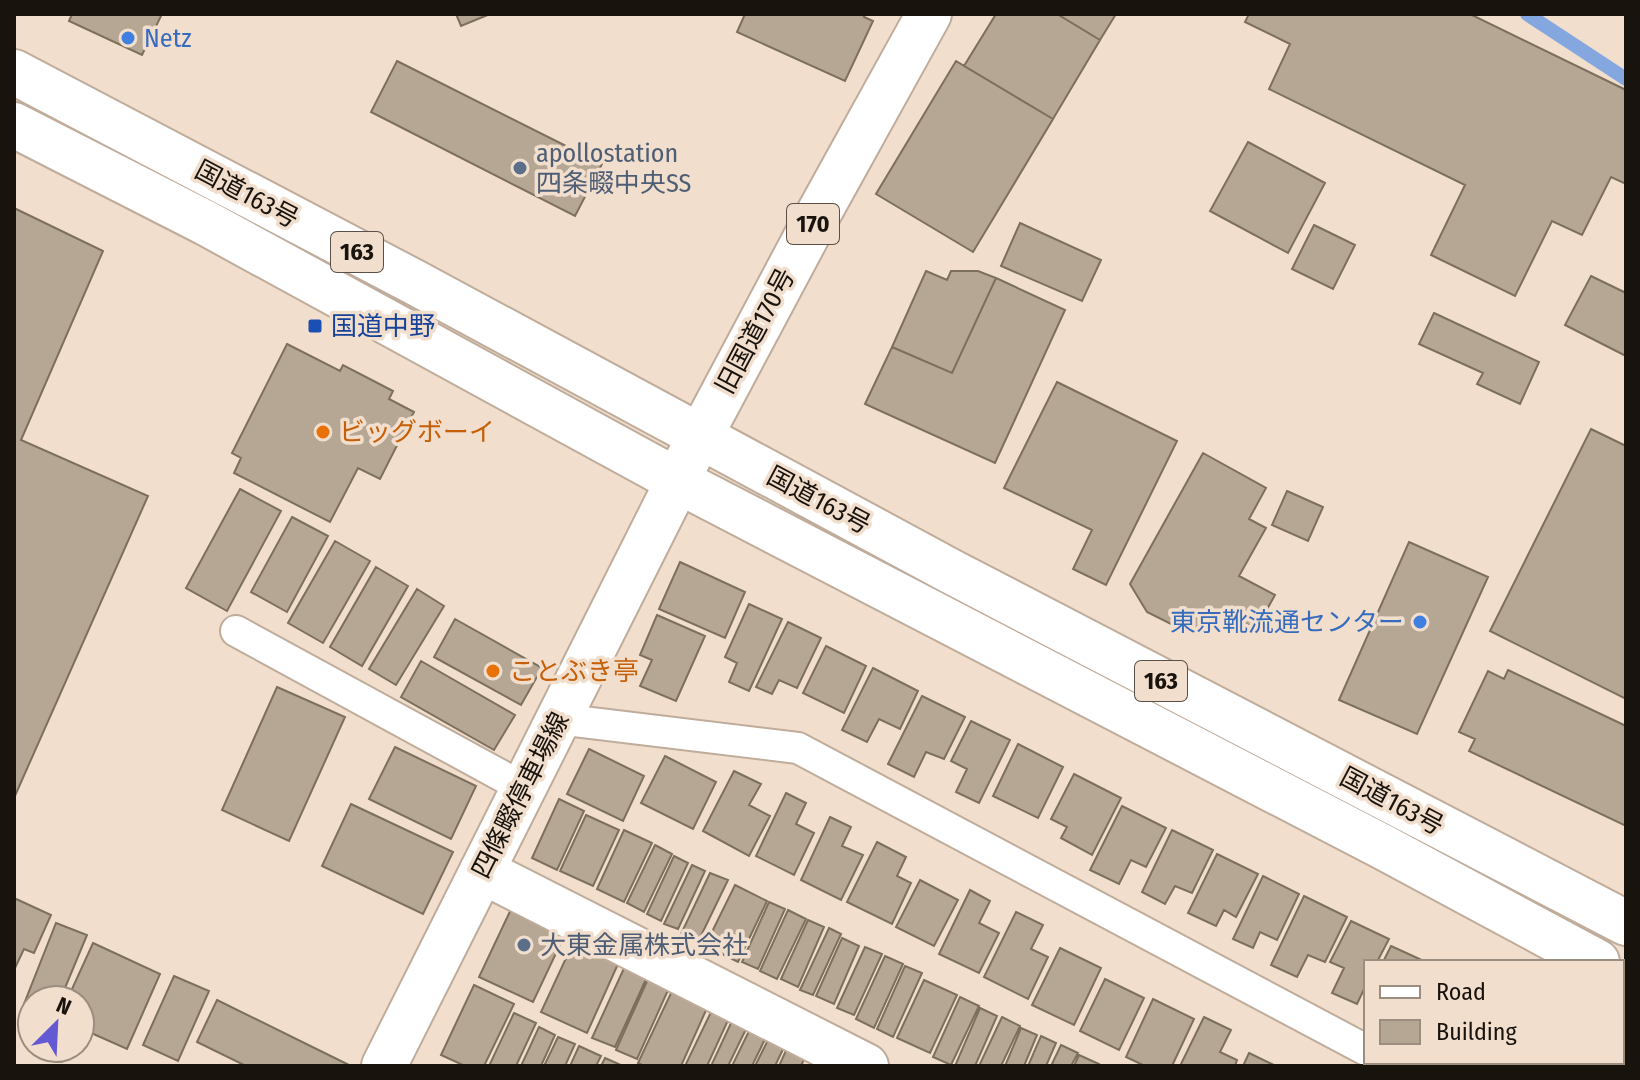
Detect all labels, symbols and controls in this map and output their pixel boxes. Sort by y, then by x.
place label: Netz [144,23,191,54]
marker: Netz [119,29,137,47]
place label: apollostation 四条畷中央SS [536,138,691,199]
street label: 国道163号 [190,154,304,235]
marker: apollostation 四条畷中央SS [511,159,529,177]
road number: 170 [787,204,839,244]
road number: 163 [331,232,383,272]
street label: 旧国道170号 [709,263,802,399]
place label: 国道中野 [331,311,435,342]
marker: 国道中野 [306,317,324,335]
place label: ビッグボーイ [339,417,495,448]
marker: ビッグボーイ [314,423,332,441]
street label: 国道163号 [762,460,876,541]
place label: 東京靴流通センター [1170,607,1404,638]
marker: 東京靴流通センター [1411,613,1429,631]
place label: ことぶき亭 [509,656,639,687]
road number: 163 [1135,661,1187,701]
marker: ことぶき亭 [484,662,502,680]
street label: 四條畷停車場線 [465,707,576,883]
street label: 国道163号 [1335,761,1449,842]
place label: 大東金属株式会社 [540,930,748,961]
marker: 大東金属株式会社 [515,936,533,954]
legend [1364,960,1624,1064]
text: Road [1436,978,1486,1006]
north arrow [16,984,96,1064]
text: N [52,991,75,1021]
text: Building [1436,1018,1518,1046]

